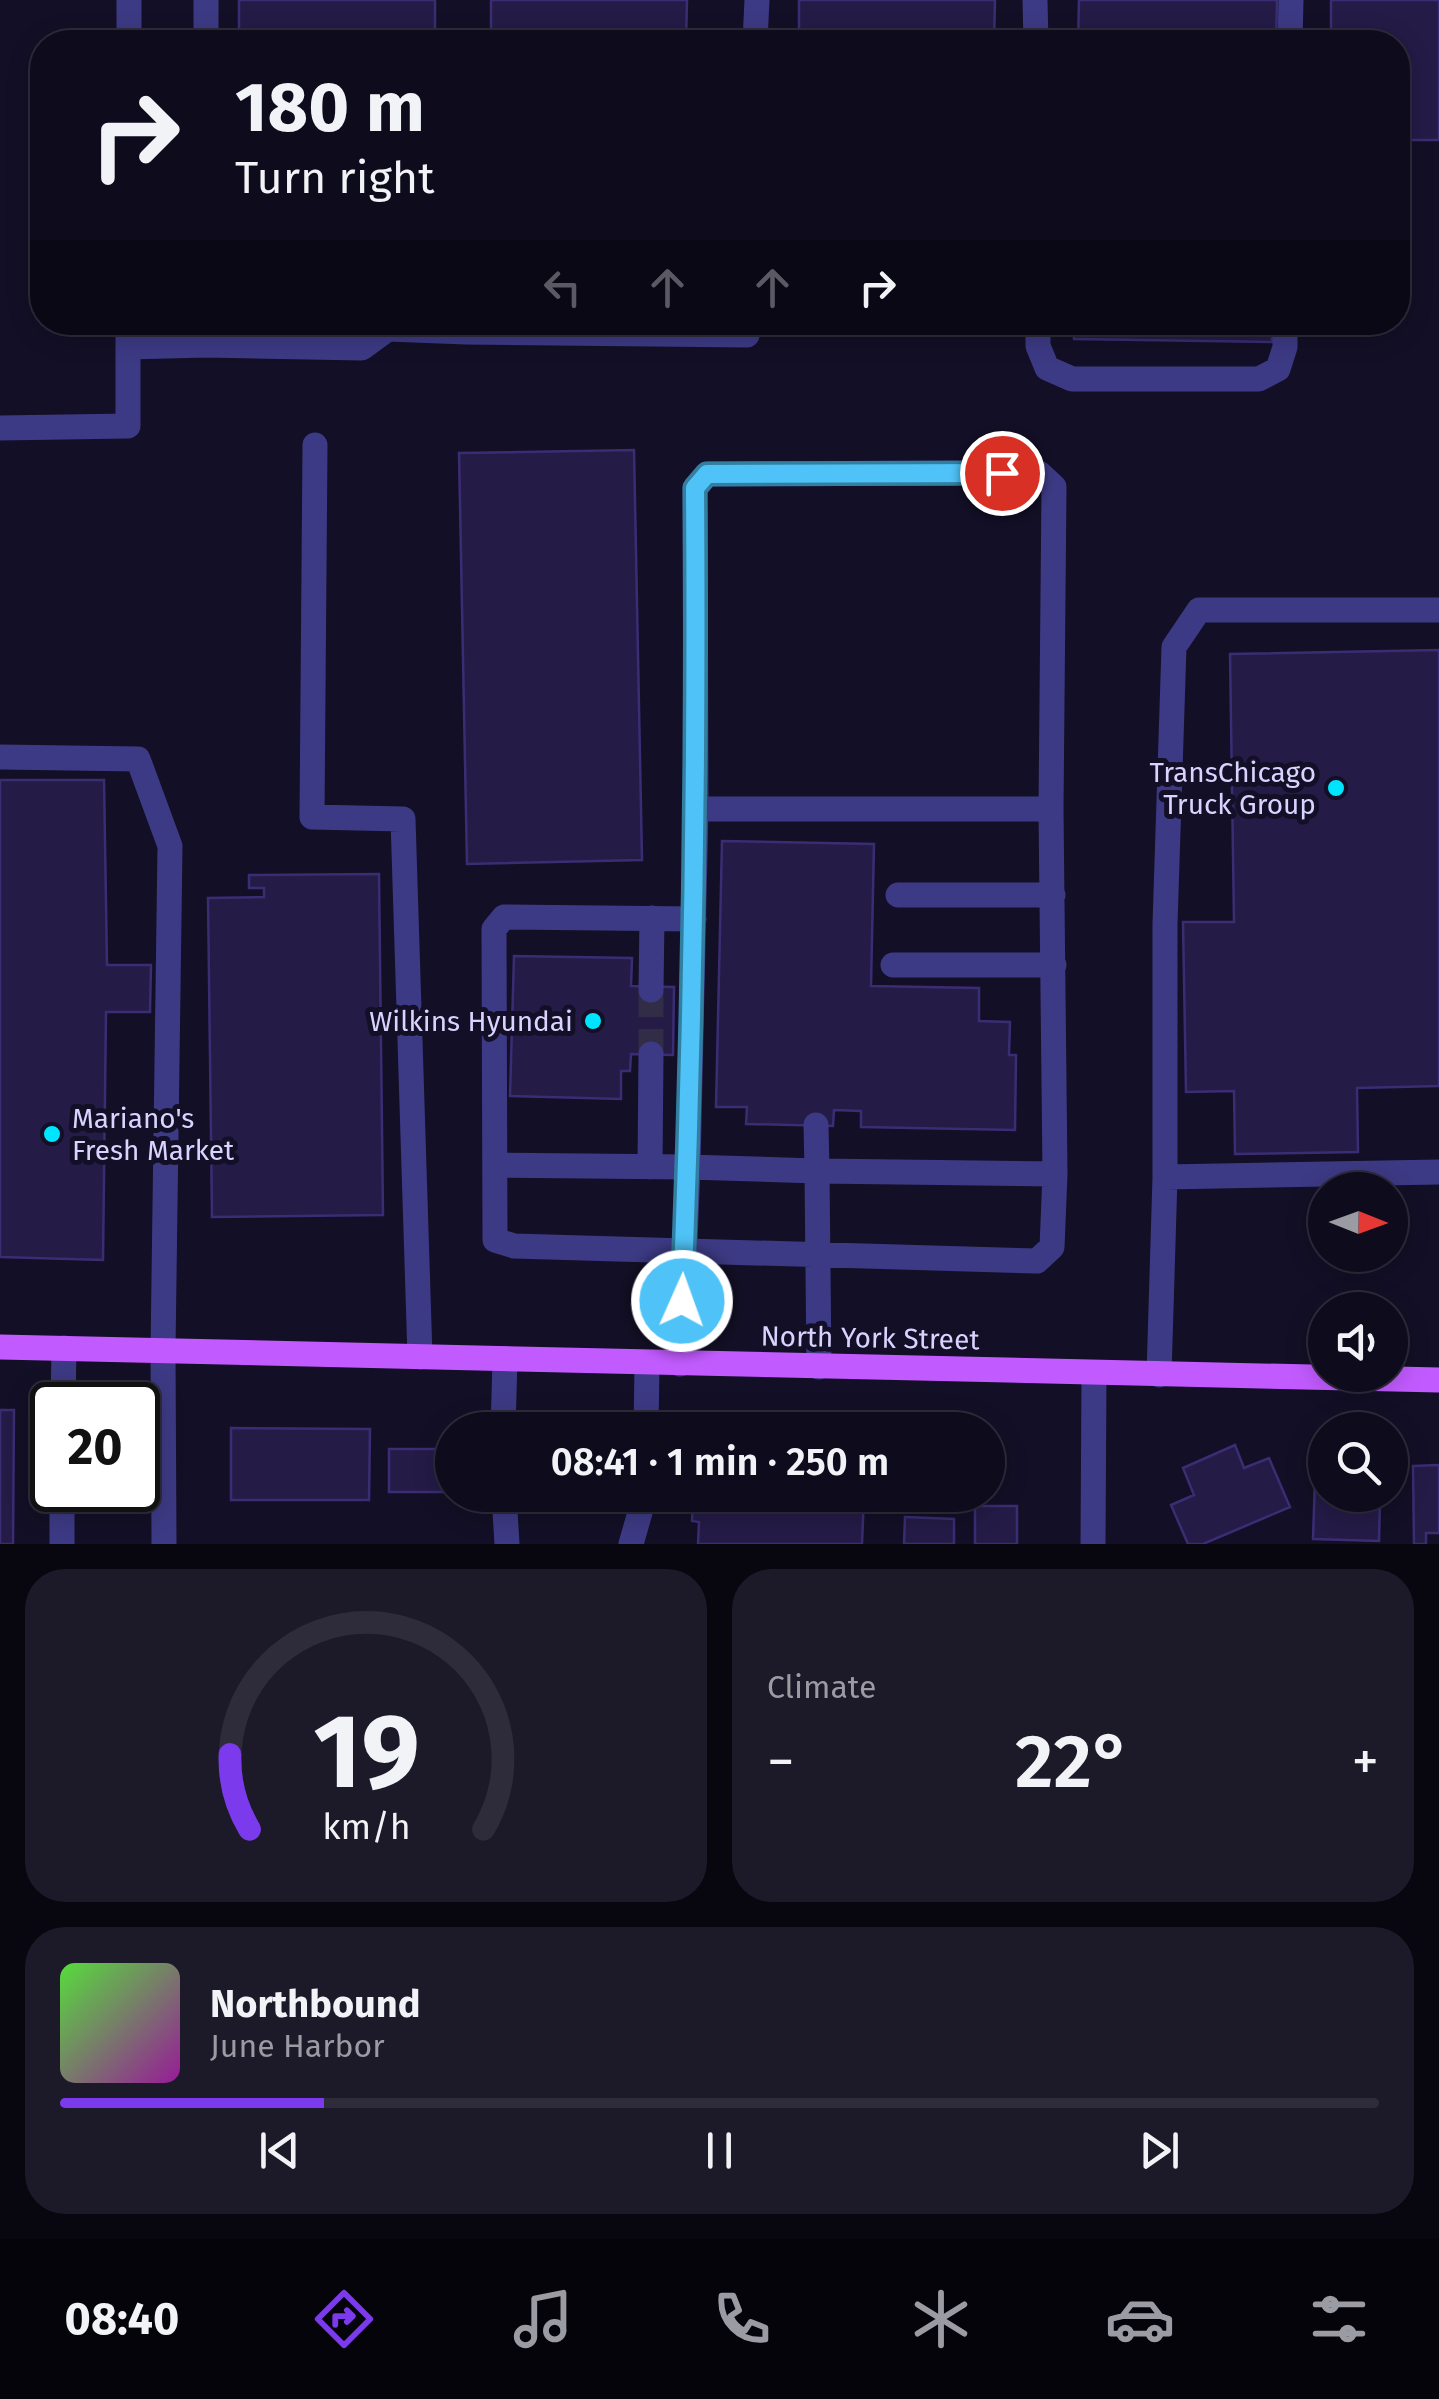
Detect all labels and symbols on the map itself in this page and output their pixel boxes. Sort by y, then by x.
pin [960,431,1045,516]
place label: TransChicago Truck Group [1150,756,1316,821]
marker: TransChicago Truck Group [1325,777,1347,799]
place label: Wilkins Hyundai [369,1005,573,1038]
marker: Wilkins Hyundai [582,1010,604,1032]
place label: Mariano's Fresh Market [72,1102,235,1167]
marker: Mariano's Fresh Market [41,1123,63,1145]
north arrow [1308,1172,1408,1272]
position arrow [630,1249,734,1353]
street label: North York Street [760,1320,981,1356]
speed limit sign: 20 [30,1382,160,1512]

